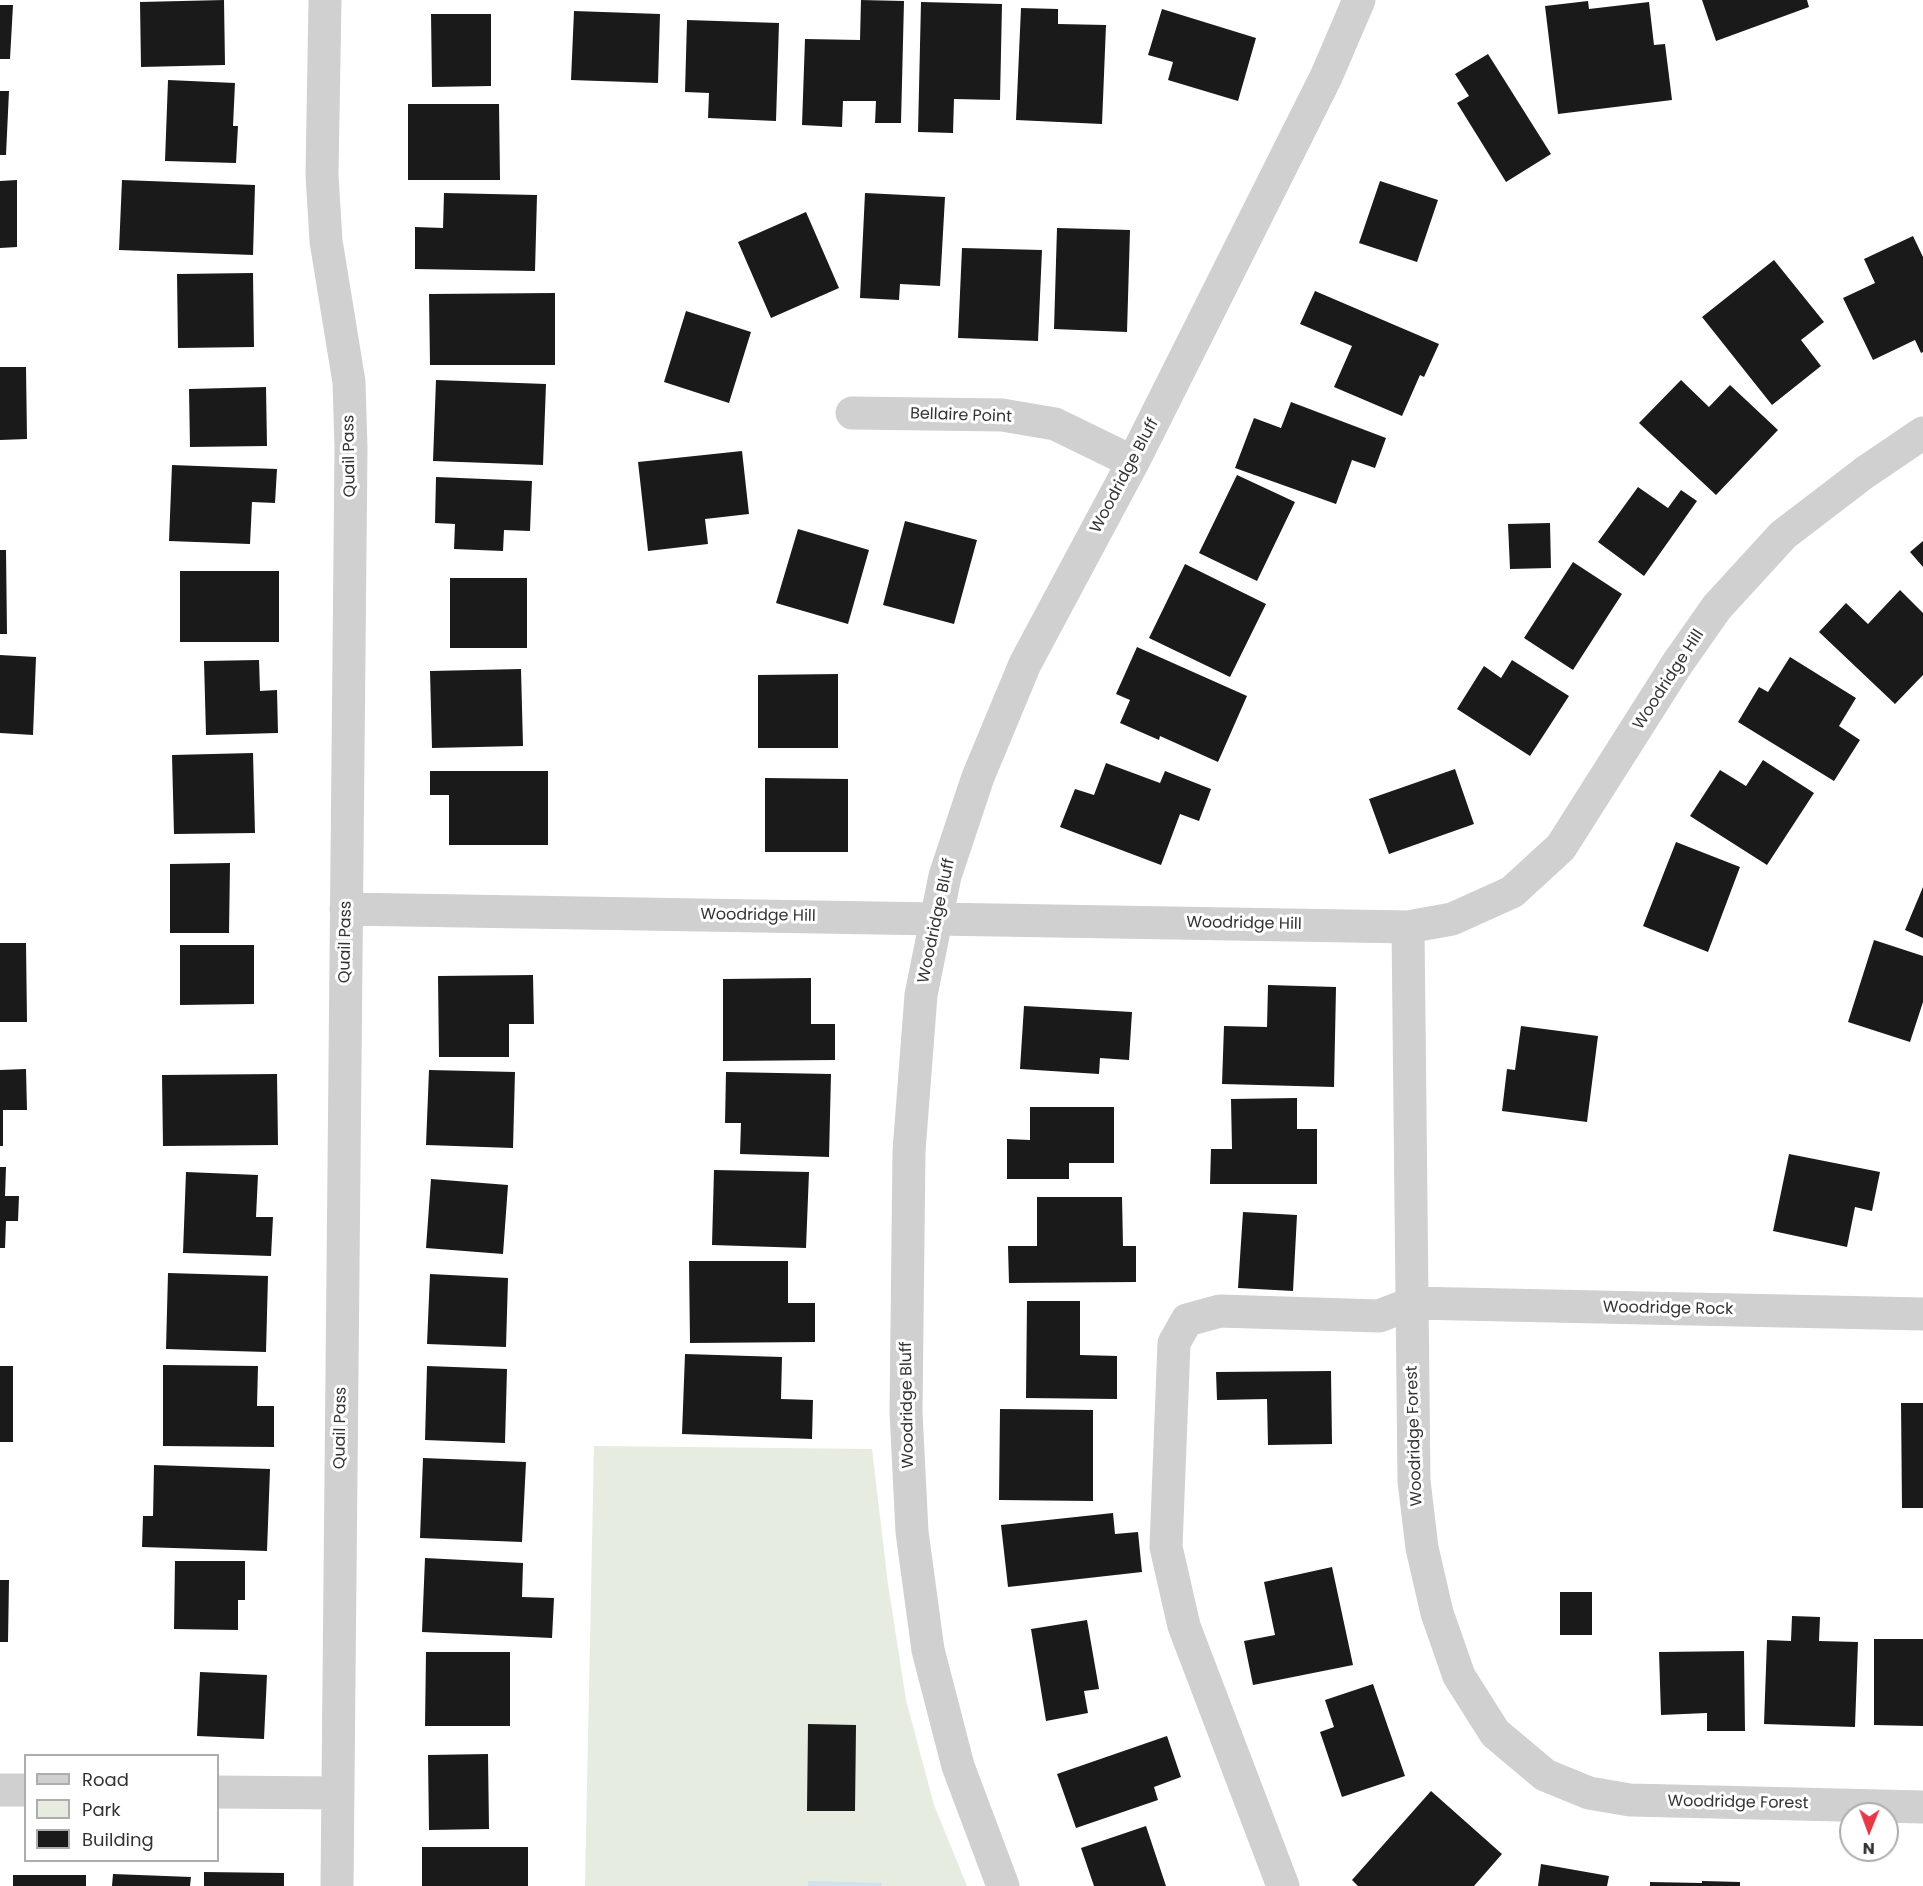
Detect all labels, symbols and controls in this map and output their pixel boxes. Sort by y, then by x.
street label: Bellaire Point [910,405,1012,427]
street label: Quail Pass [340,415,360,497]
street label: Woodridge Bluff [1087,415,1163,537]
street label: Woodridge Hill [1629,626,1709,734]
street label: Woodridge Bluff [914,857,960,985]
street label: Quail Pass [336,901,356,983]
street label: Woodridge Hill [700,905,816,927]
street label: Woodridge Hill [1186,913,1302,935]
street label: Woodridge Rock [1603,1298,1733,1320]
street label: Woodridge Bluff [897,1341,919,1469]
street label: Woodridge Forest [1403,1365,1427,1507]
street label: Quail Pass [331,1387,351,1469]
legend [24,1754,219,1862]
text: Road [82,1767,129,1792]
street label: Woodridge Forest [1667,1792,1809,1814]
text: Park [82,1797,121,1822]
north arrow [1839,1802,1899,1862]
text: Building [82,1827,154,1852]
text: N [1862,1837,1875,1860]

